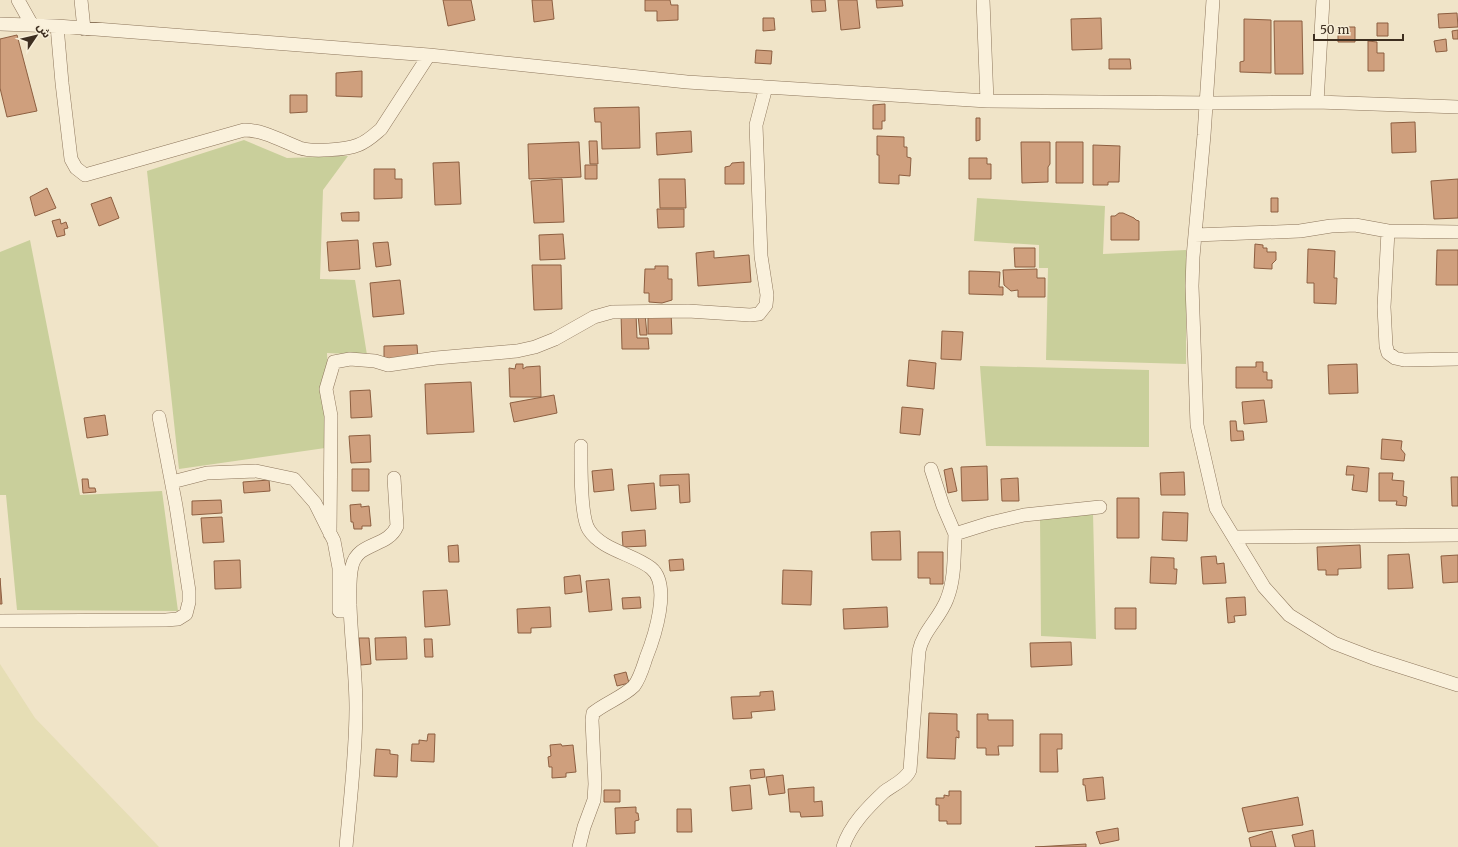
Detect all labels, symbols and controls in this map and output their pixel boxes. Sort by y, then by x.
north arrow [16,16,56,56]
scale bar [1314,16,1403,42]
text: ش [34,20,54,40]
text: 50 m [1320,22,1349,37]

